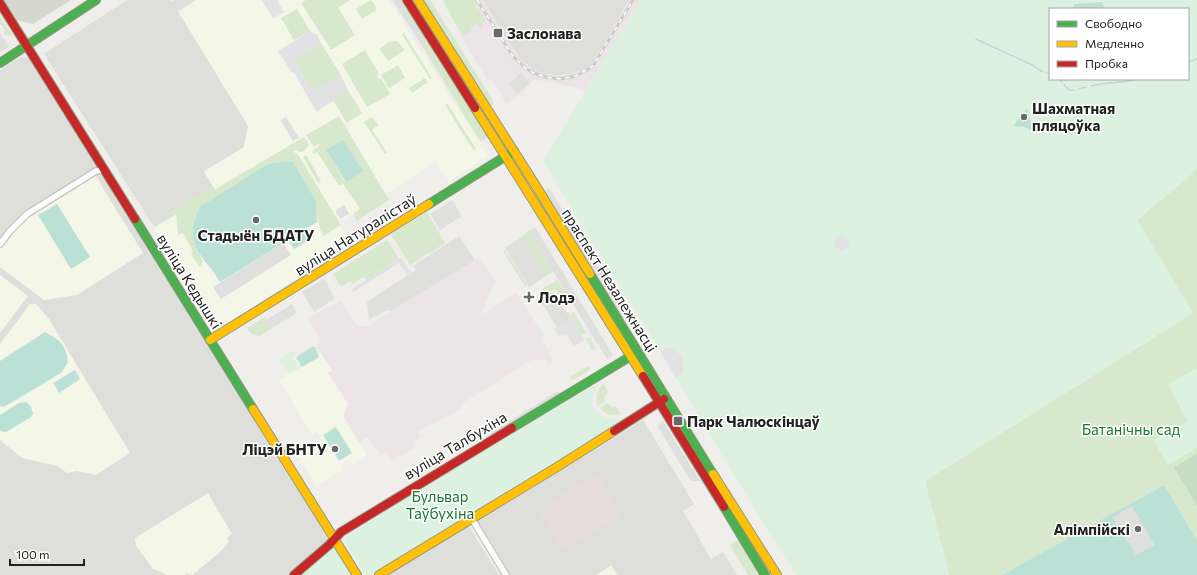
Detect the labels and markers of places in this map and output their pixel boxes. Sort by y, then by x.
place label: Заслонава [507,24,582,42]
marker: Заслонава [492,27,504,39]
place label: Шахматная пляцоўка [1032,99,1115,134]
marker: Шахматная пляцоўка [1019,112,1029,122]
marker: Стадыён БДАТУ [251,215,261,225]
place label: Стадыён БДАТУ [197,226,315,244]
place label: Лодэ [538,288,575,306]
marker: Лодэ [523,291,535,303]
place label: Парк Чалюскінцаў [687,412,820,430]
marker: Парк Чалюскінцаў [672,415,684,427]
place label: Ліцэй БНТУ [242,440,328,458]
marker: Ліцэй БНТУ [330,444,340,454]
place label: Алімпійскі [1053,520,1130,538]
marker: Алімпійскі [1133,524,1143,534]

